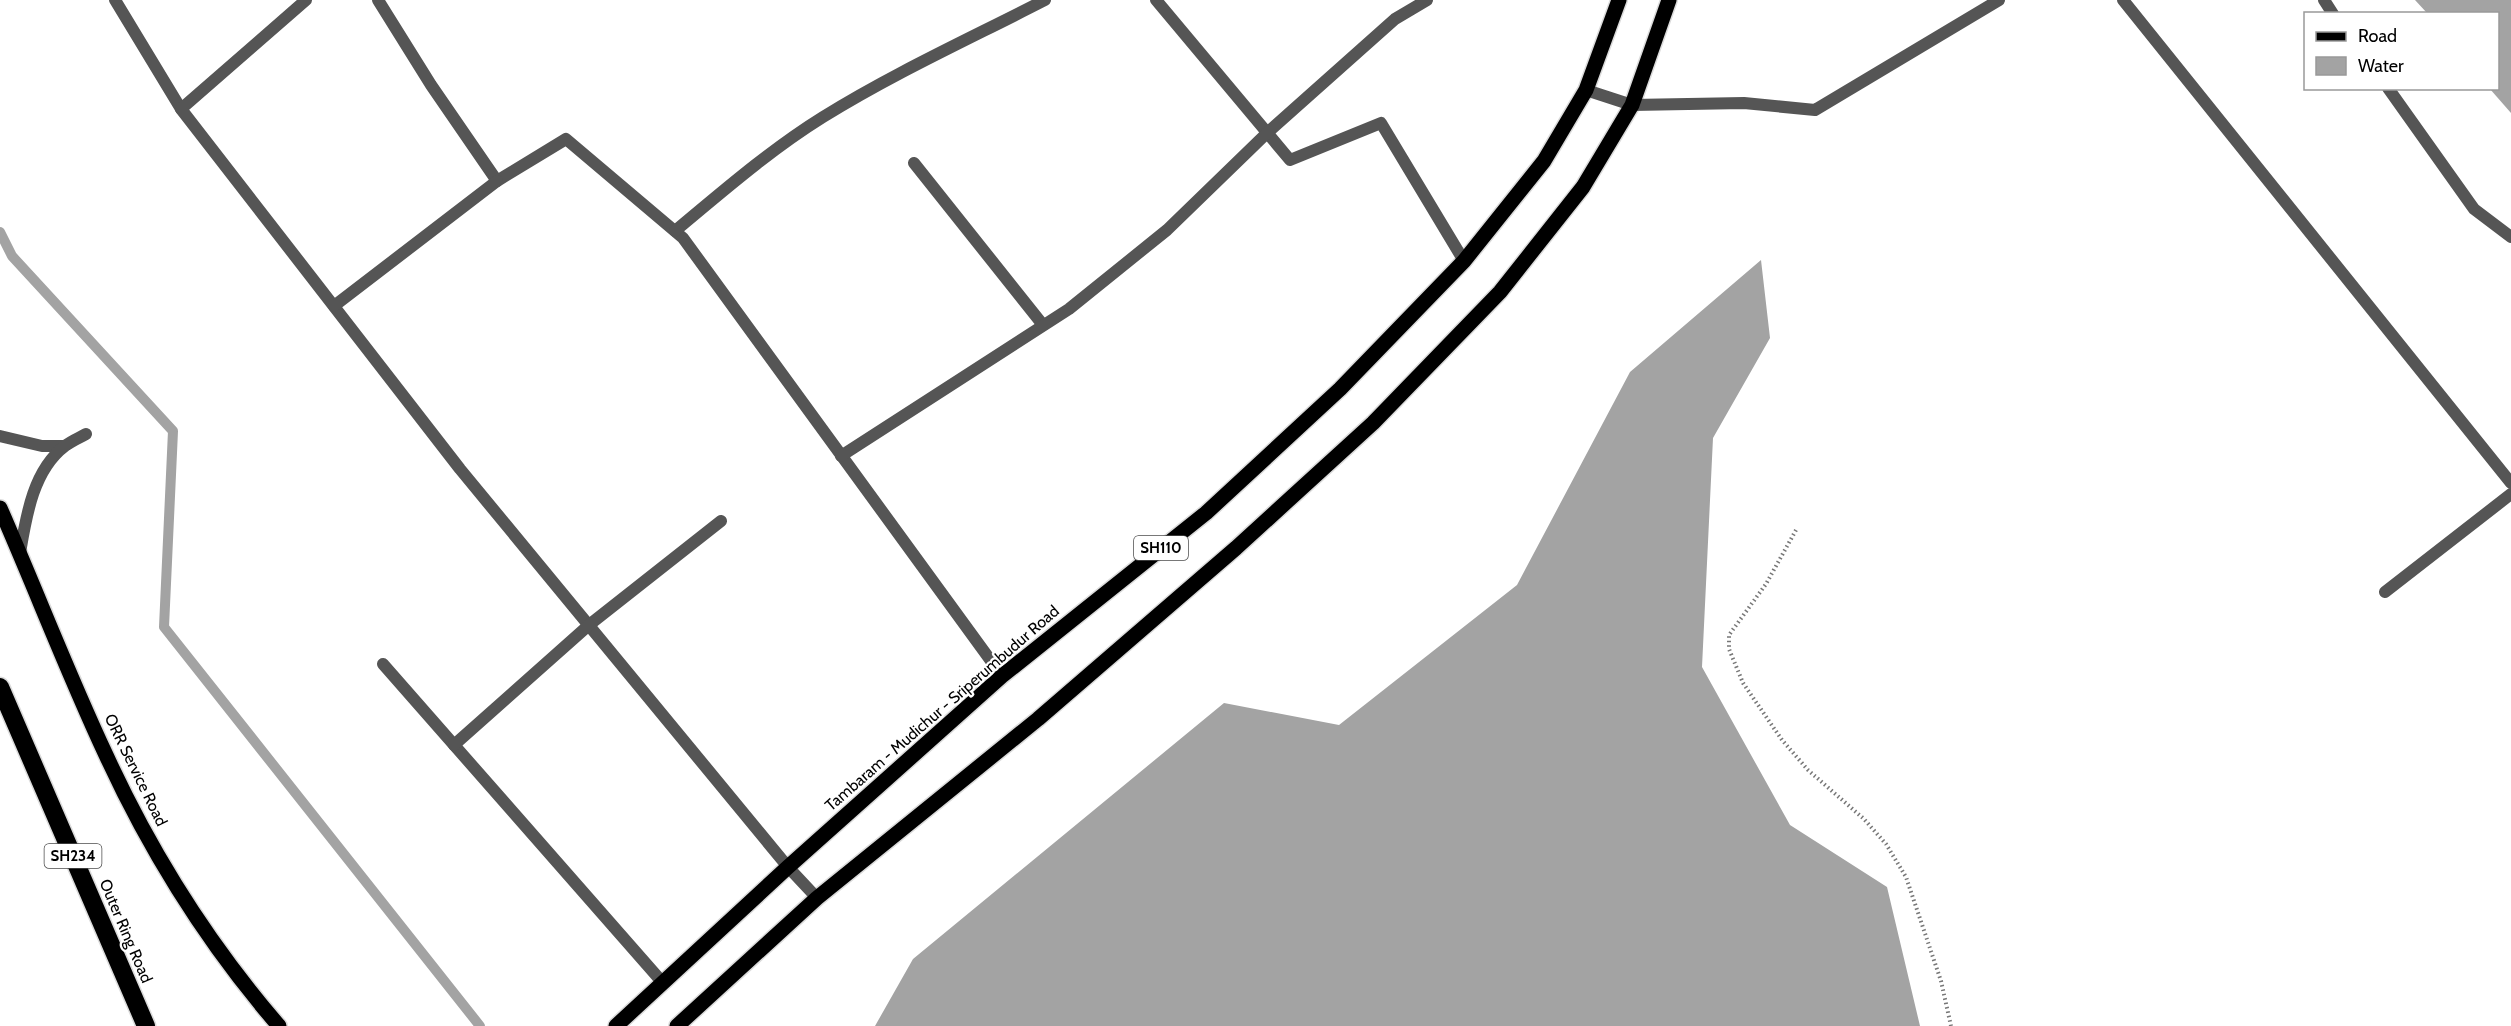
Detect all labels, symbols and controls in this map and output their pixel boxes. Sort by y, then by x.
legend [2304,12,2499,90]
text: Road [2358,25,2397,47]
text: Water [2358,55,2404,77]
road number: SH110 [1134,536,1188,560]
street label: Tambaram - Mudichur - Sriperumbudur Road [821,601,1063,815]
street label: ORR Service Road [101,711,171,829]
road number: SH234 [44,844,101,868]
street label: Outer Ring Road [96,876,156,986]

